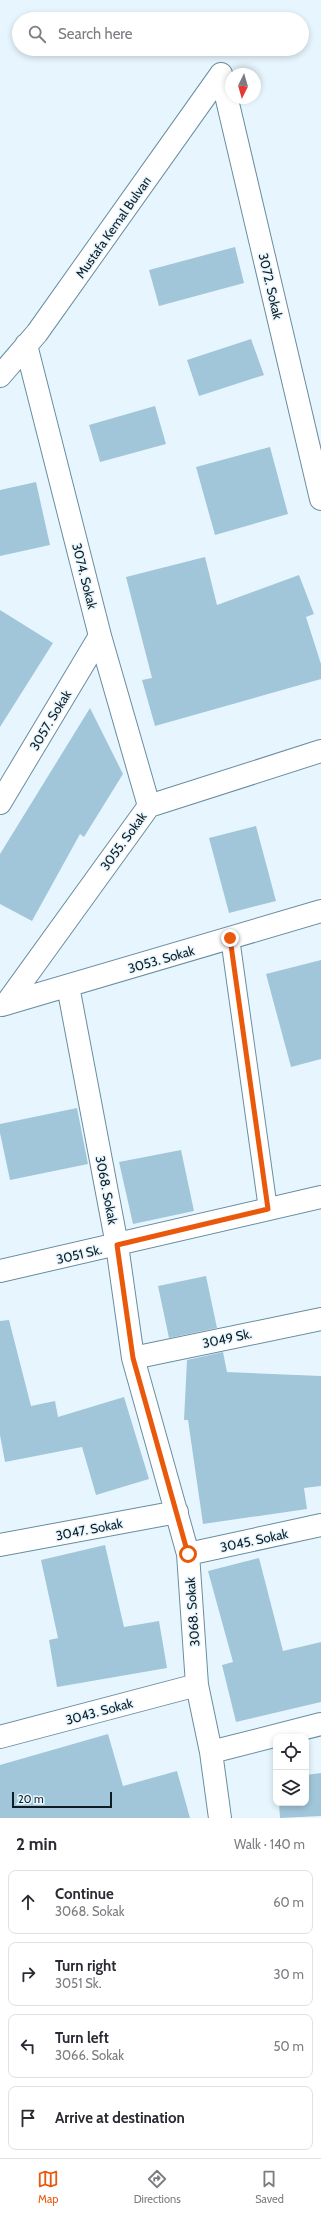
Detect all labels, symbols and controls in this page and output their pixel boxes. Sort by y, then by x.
search box [12,12,309,56]
icon: search [26,23,48,45]
text: Search here [58,25,133,43]
north arrow [225,68,261,104]
street label: Mustafa Kemal Bulvarı [72,173,154,281]
street label: 3072. Sokak [256,251,286,321]
street label: 3074. Sokak [69,541,101,611]
street label: 3057. Sokak [26,687,74,753]
street label: 3055. Sokak [96,809,150,873]
route end [221,929,239,947]
street label: 3053. Sokak [126,942,196,976]
street label: 3068. Sokak [93,1154,122,1226]
street label: 3051 Sk. [55,1241,104,1267]
street label: 3049 Sk. [201,1325,253,1351]
street label: 3047. Sokak [54,1515,124,1543]
street label: 3045. Sokak [219,1525,290,1555]
route start [179,1545,197,1563]
street label: 3068. Sokak [182,1577,202,1647]
street label: 3043. Sokak [64,1694,134,1728]
map controls [273,1734,309,1806]
button: locate [273,1734,309,1770]
button: layers [273,1770,309,1806]
scale bar [12,1790,112,1809]
text: 20 m [18,1792,44,1806]
text: 2 min [16,1834,57,1854]
text: Walk · 140 m [234,1836,305,1852]
text: Continue [55,1885,114,1903]
icon: ahead [17,1891,39,1913]
text: 60 m [273,1894,304,1910]
text: 3068. Sokak [55,1903,125,1919]
text: Turn right [55,1957,116,1975]
icon: right [17,1963,39,1985]
text: 30 m [274,1966,304,1982]
text: 3051 Sk. [55,1975,101,1991]
text: Turn left [55,2029,109,2047]
icon: left [17,2035,39,2057]
text: 50 m [274,2038,304,2054]
text: 3066. Sokak [55,2047,124,2063]
icon: arrive [17,2107,39,2129]
text: Arrive at destination [55,2109,185,2127]
tab: Map [37,2168,59,2206]
tab: Directions [134,2168,181,2206]
tab: Saved [255,2168,284,2206]

